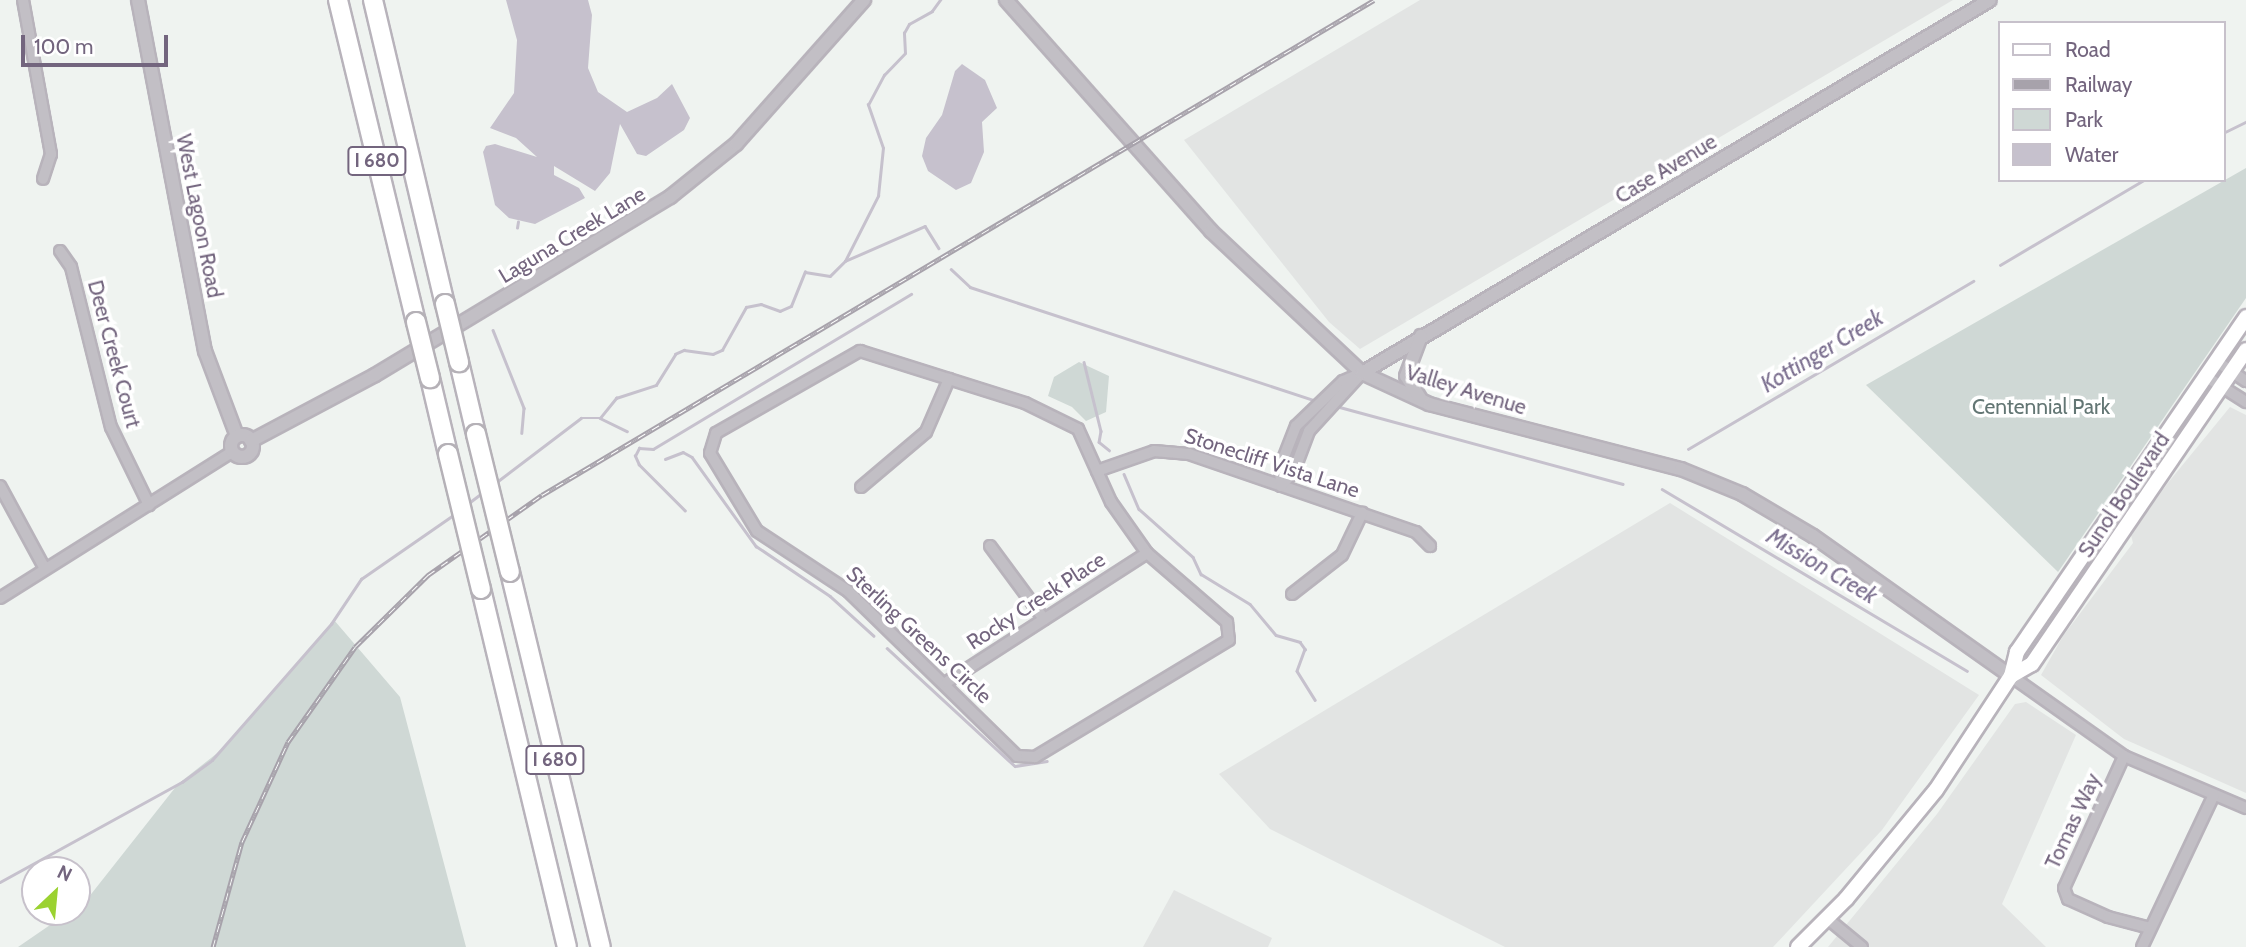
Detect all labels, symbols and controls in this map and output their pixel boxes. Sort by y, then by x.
scale bar [24,21,172,65]
legend [1997,21,2225,182]
text: 100 m [34,34,93,59]
text: Road [2065,37,2111,62]
text: Railway [2065,72,2132,97]
text: Park [2065,107,2103,132]
street label: Case Avenue [1611,129,1721,209]
street label: West Lagoon Road [171,132,227,300]
text: Water [2065,142,2118,167]
road number: I 680 [347,146,407,176]
street label: Laguna Creek Lane [494,181,650,289]
street label: Deer Creek Court [82,277,146,431]
water label: Kottinger Creek [1756,304,1888,398]
street label: Valley Avenue [1403,360,1529,420]
park label: Centennial Park [1972,394,2110,420]
street label: Stonecliff Vista Lane [1181,423,1363,503]
street label: Sunol Boulevard [2073,428,2175,562]
water label: Mission Creek [1762,522,1882,610]
street label: Rocky Creek Place [962,547,1110,655]
street label: Sterling Greens Circle [841,561,997,709]
road number: I 680 [525,744,585,776]
street label: Tomas Way [2040,769,2106,873]
north arrow [21,856,91,926]
text: N [53,860,76,887]

